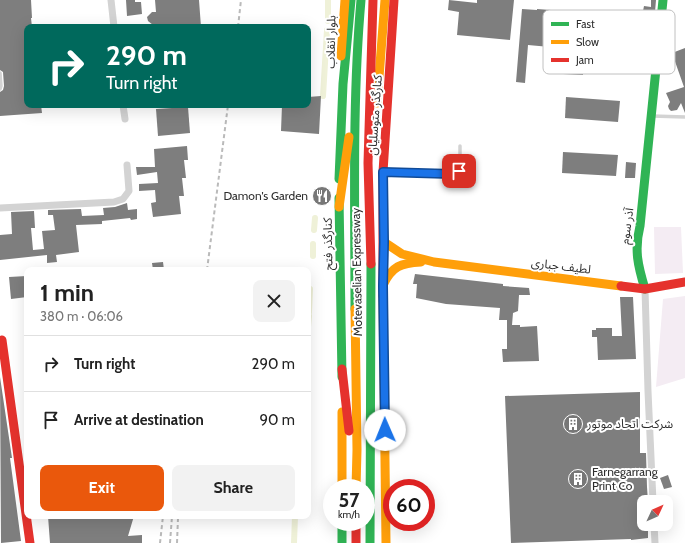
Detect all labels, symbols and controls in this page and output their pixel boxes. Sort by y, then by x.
legend [543,10,675,74]
street label: بلوار انقلاب [323,15,339,69]
text: Fast [576,17,595,31]
text: Slow [576,35,599,49]
text: 290 m [106,38,187,72]
icon: right [40,40,92,92]
text: Jam [575,53,594,67]
text: Turn right [106,72,177,94]
street label: کنارگذر متوسلیان [364,73,385,156]
pin [442,154,476,188]
icon: arrive [448,160,470,182]
restaurant icon: Damon's Garden [311,185,333,207]
place label: Damon's Garden [223,188,308,203]
street label: آذر سوم [617,206,639,245]
street label: Motevaselian Expressway [348,208,365,336]
street label: کنارگذر فتح [320,217,337,270]
street label: لطیف جباری [530,254,592,277]
text: 1 min [40,278,94,307]
button: close [253,280,295,322]
text: 380 m · 06:06 [40,308,123,324]
icon: right [40,353,62,375]
text: Turn right [74,355,135,373]
text: 290 m [252,355,295,373]
icon: arrive [40,409,62,431]
position arrow [364,409,406,451]
text: Arrive at destination [74,411,204,429]
text: 90 m [259,411,295,429]
building icon: شرکت اتحاد موتور [562,413,584,435]
place label: شرکت اتحاد موتور [586,416,673,431]
place label: Farnegarrang Print Co [592,464,659,493]
button: Exit [40,465,164,511]
button: Share [172,465,295,511]
building icon: Farnegarrang Print Co [567,468,589,490]
speed limit sign: 60 [383,479,435,531]
text: 57 [339,488,359,512]
north arrow [637,495,673,531]
map controls [637,495,673,531]
text: km/h [338,508,360,521]

